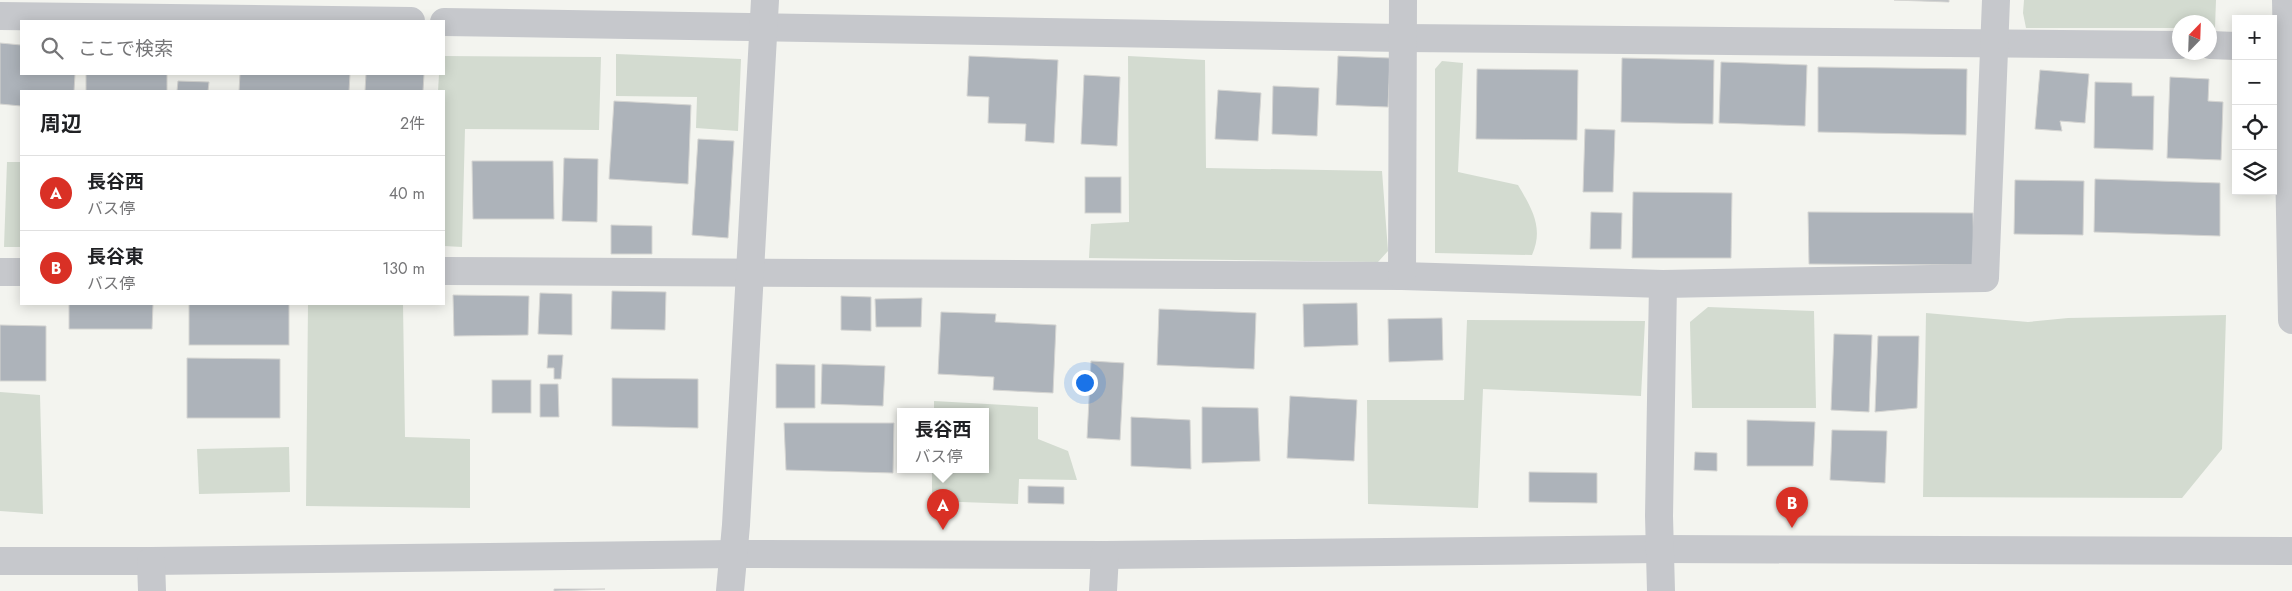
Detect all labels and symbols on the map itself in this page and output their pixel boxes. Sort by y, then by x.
north arrow [2172,15,2217,60]
your location [1072,370,1098,396]
pin: B [1776,487,1808,528]
pin: A [927,489,959,530]

